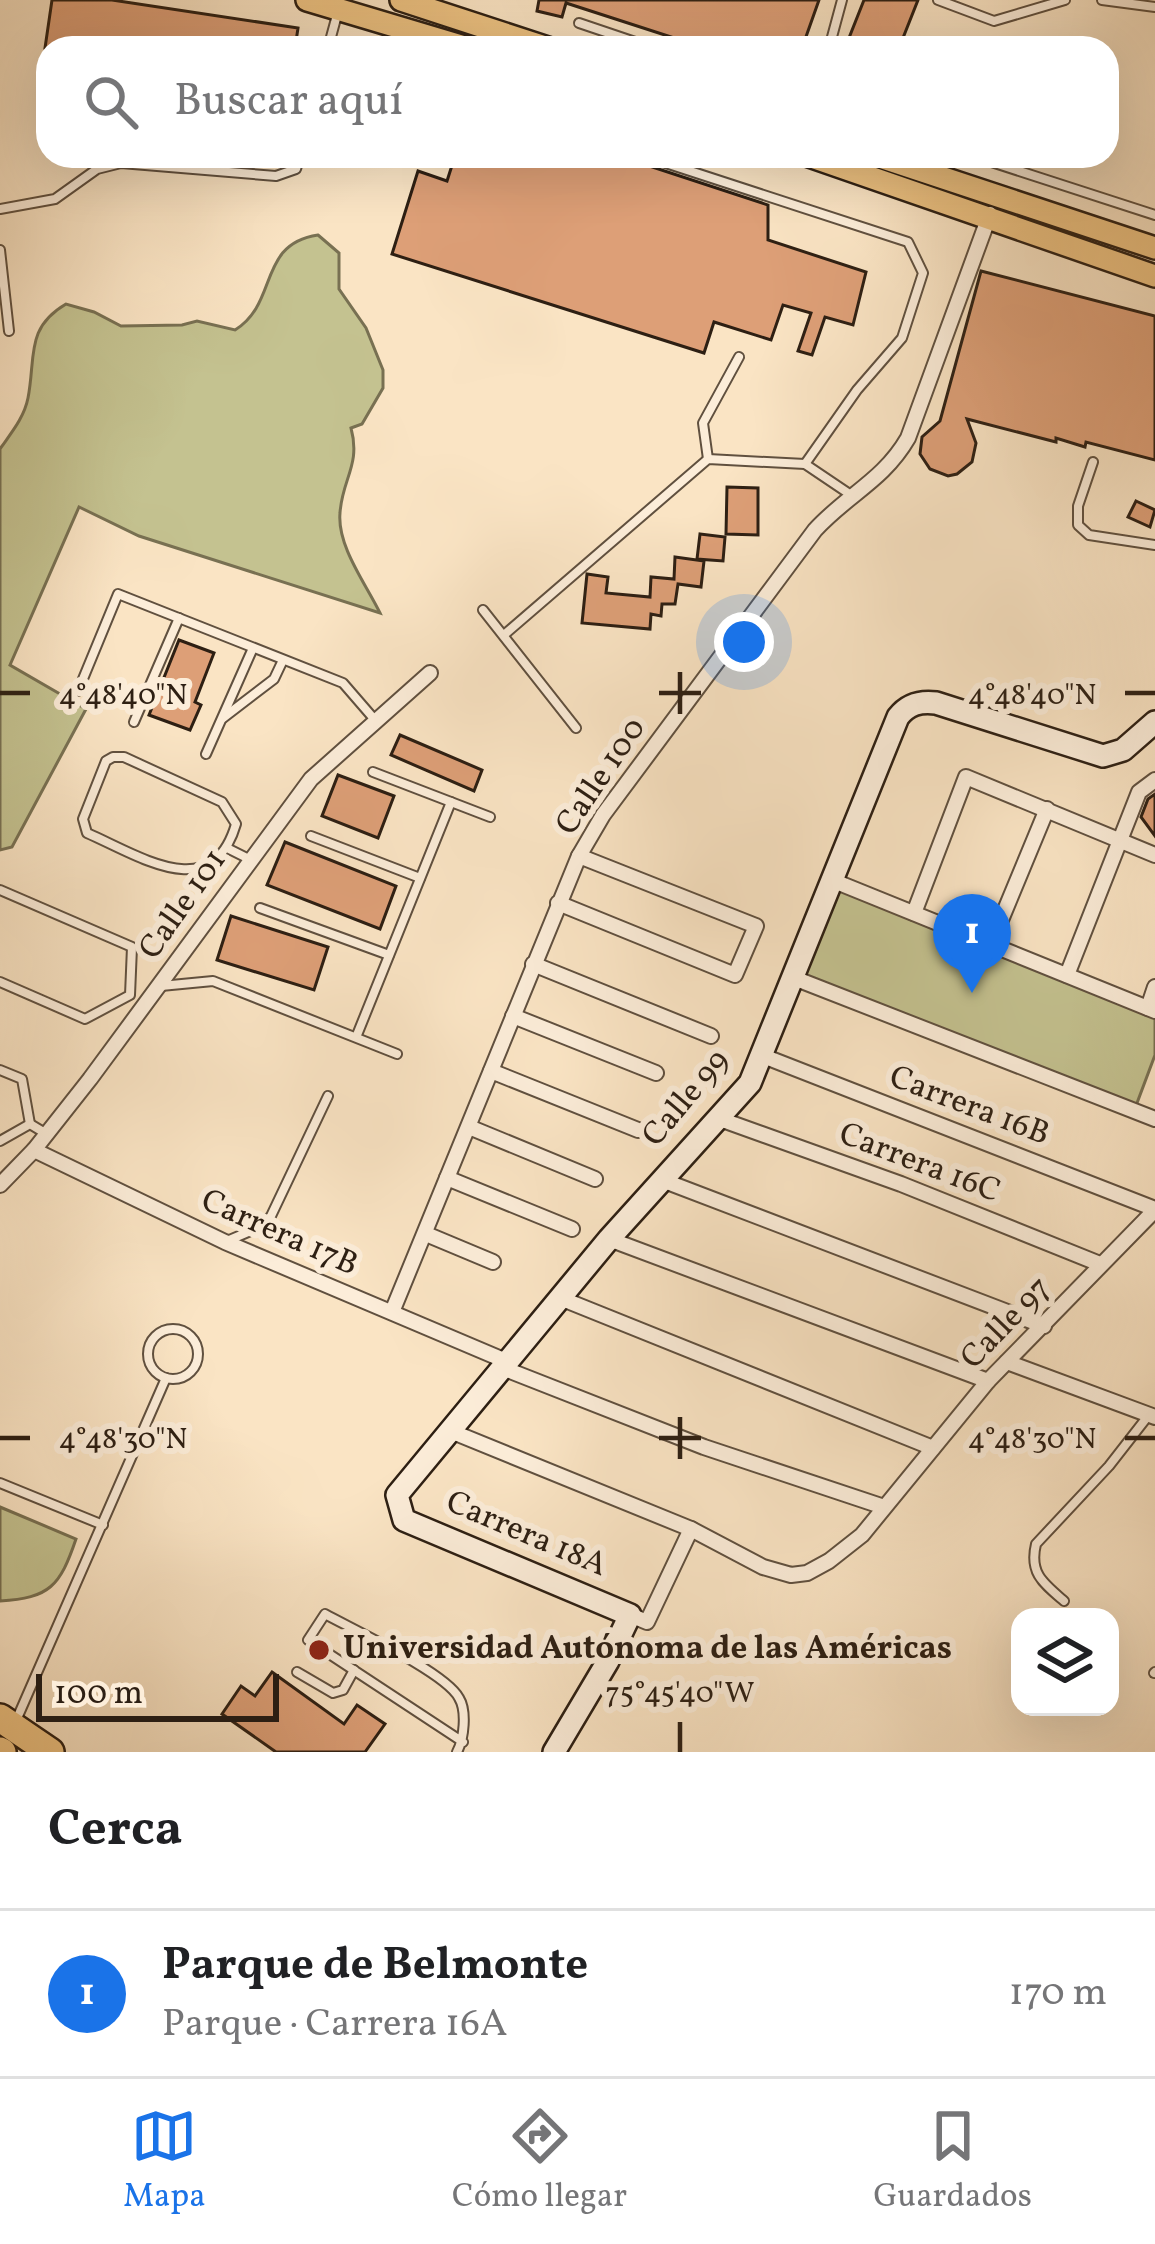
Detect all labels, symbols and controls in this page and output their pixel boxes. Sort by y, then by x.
search box [36,36,1119,168]
icon: search [78,69,144,135]
text: Buscar aquí [174,71,403,134]
your location [714,612,774,672]
text: 4°48'40"N [58,675,188,717]
text: 4°48'40"N [967,675,1097,717]
street label: Calle 100 [546,709,658,845]
street label: Calle 101 [129,840,239,970]
pin: 1 [933,894,1011,993]
street label: Calle 99 [633,1040,741,1158]
street label: Carrera 16B [882,1055,1056,1159]
street label: Carrera 16C [832,1112,1006,1216]
street label: Carrera 17B [193,1179,365,1289]
street label: Calle 97 [951,1267,1063,1381]
text: 4°48'30"N [58,1419,188,1461]
text: 4°48'30"N [967,1419,1097,1461]
street label: Carrera 18A [438,1480,614,1590]
map controls [1011,1608,1119,1716]
button: layers [1011,1608,1119,1716]
place label: Universidad Autónoma de las Américas [343,1627,952,1673]
marker: Universidad Autónoma de las Américas [306,1637,332,1663]
scale bar [36,1668,279,1721]
text: 100 m [54,1672,143,1718]
text: 75°45'40"W [605,1673,755,1715]
text: Cerca [48,1795,183,1866]
text: Parque de Belmonte [162,1935,588,1998]
text: 1 [79,1967,95,2021]
text: 170 m [1009,1967,1107,2021]
text: Parque · Carrera 16A [162,1998,507,2052]
tab: Mapa [123,2103,206,2221]
tab: Cómo llegar [452,2103,627,2221]
tab: Guardados [873,2103,1032,2221]

